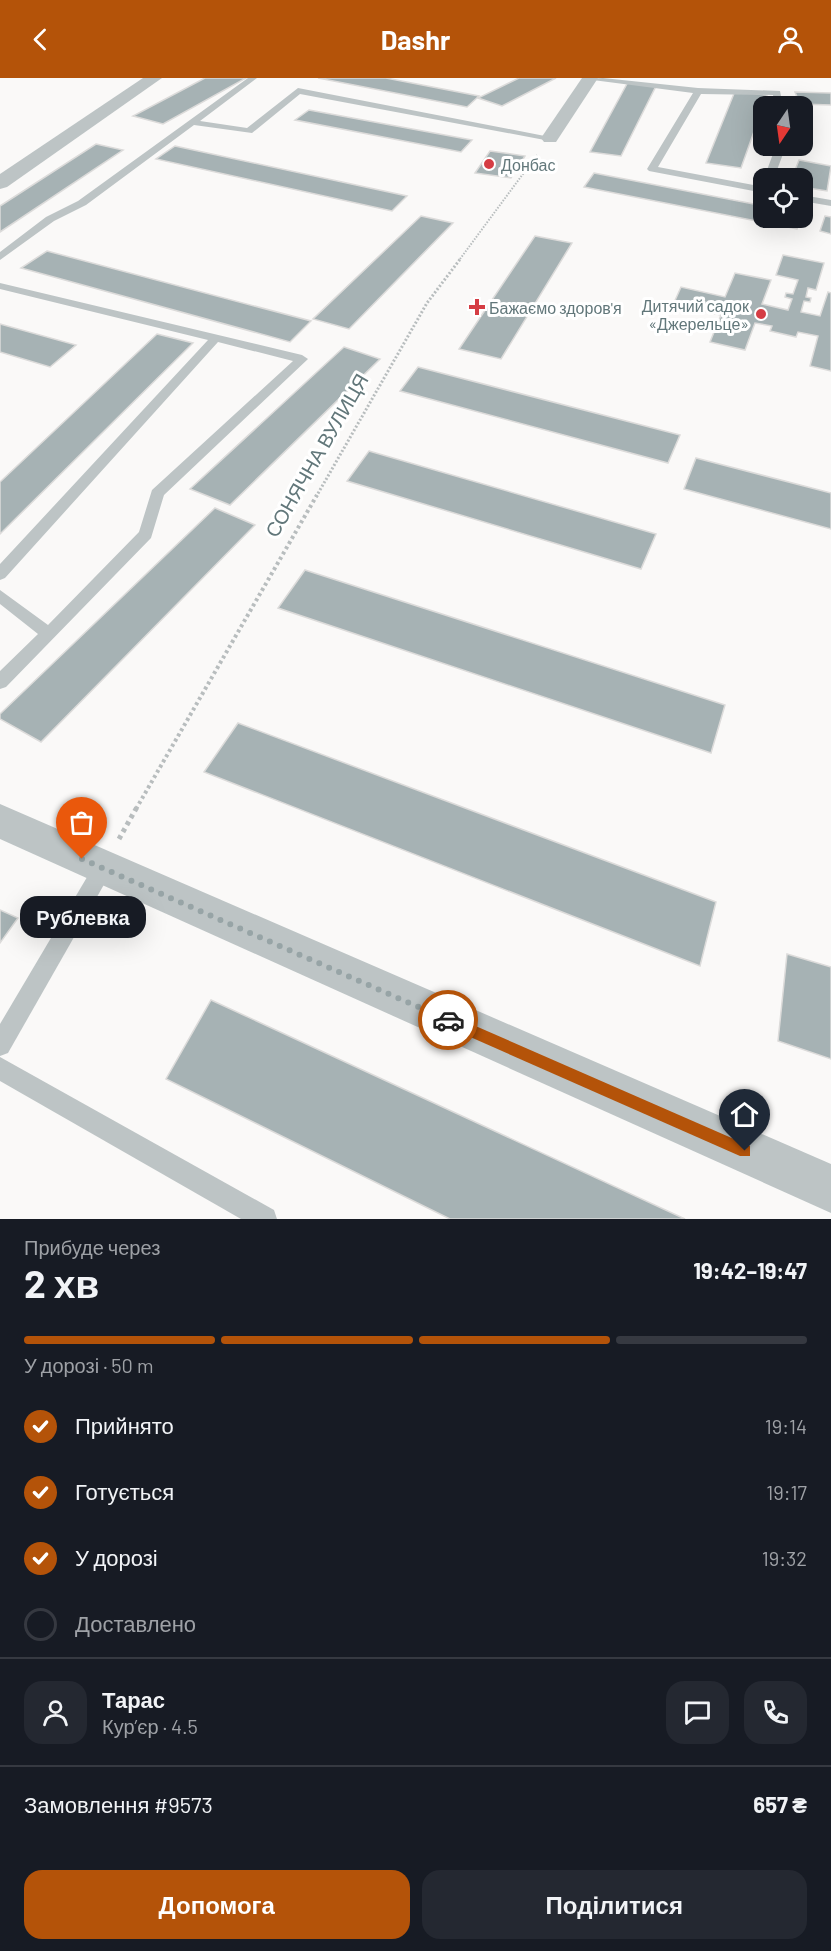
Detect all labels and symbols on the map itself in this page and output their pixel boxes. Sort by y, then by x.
north arrow [753,96,813,156]
place label: Донбас [501,155,555,174]
marker: Донбас [482,157,496,171]
place label: Дитячий садок «Джерельце» [642,296,750,333]
place label: Бажаємо здоров'я [489,298,622,317]
marker: Бажаємо здоров'я [470,300,484,314]
marker: Дитячий садок «Джерельце» [754,307,768,321]
street label: СОНЯЧНА ВУЛИЦЯ [259,369,373,541]
pin [56,797,107,859]
callout: Рублевка [19,895,145,937]
courier [418,990,478,1050]
pin [719,1089,770,1151]

